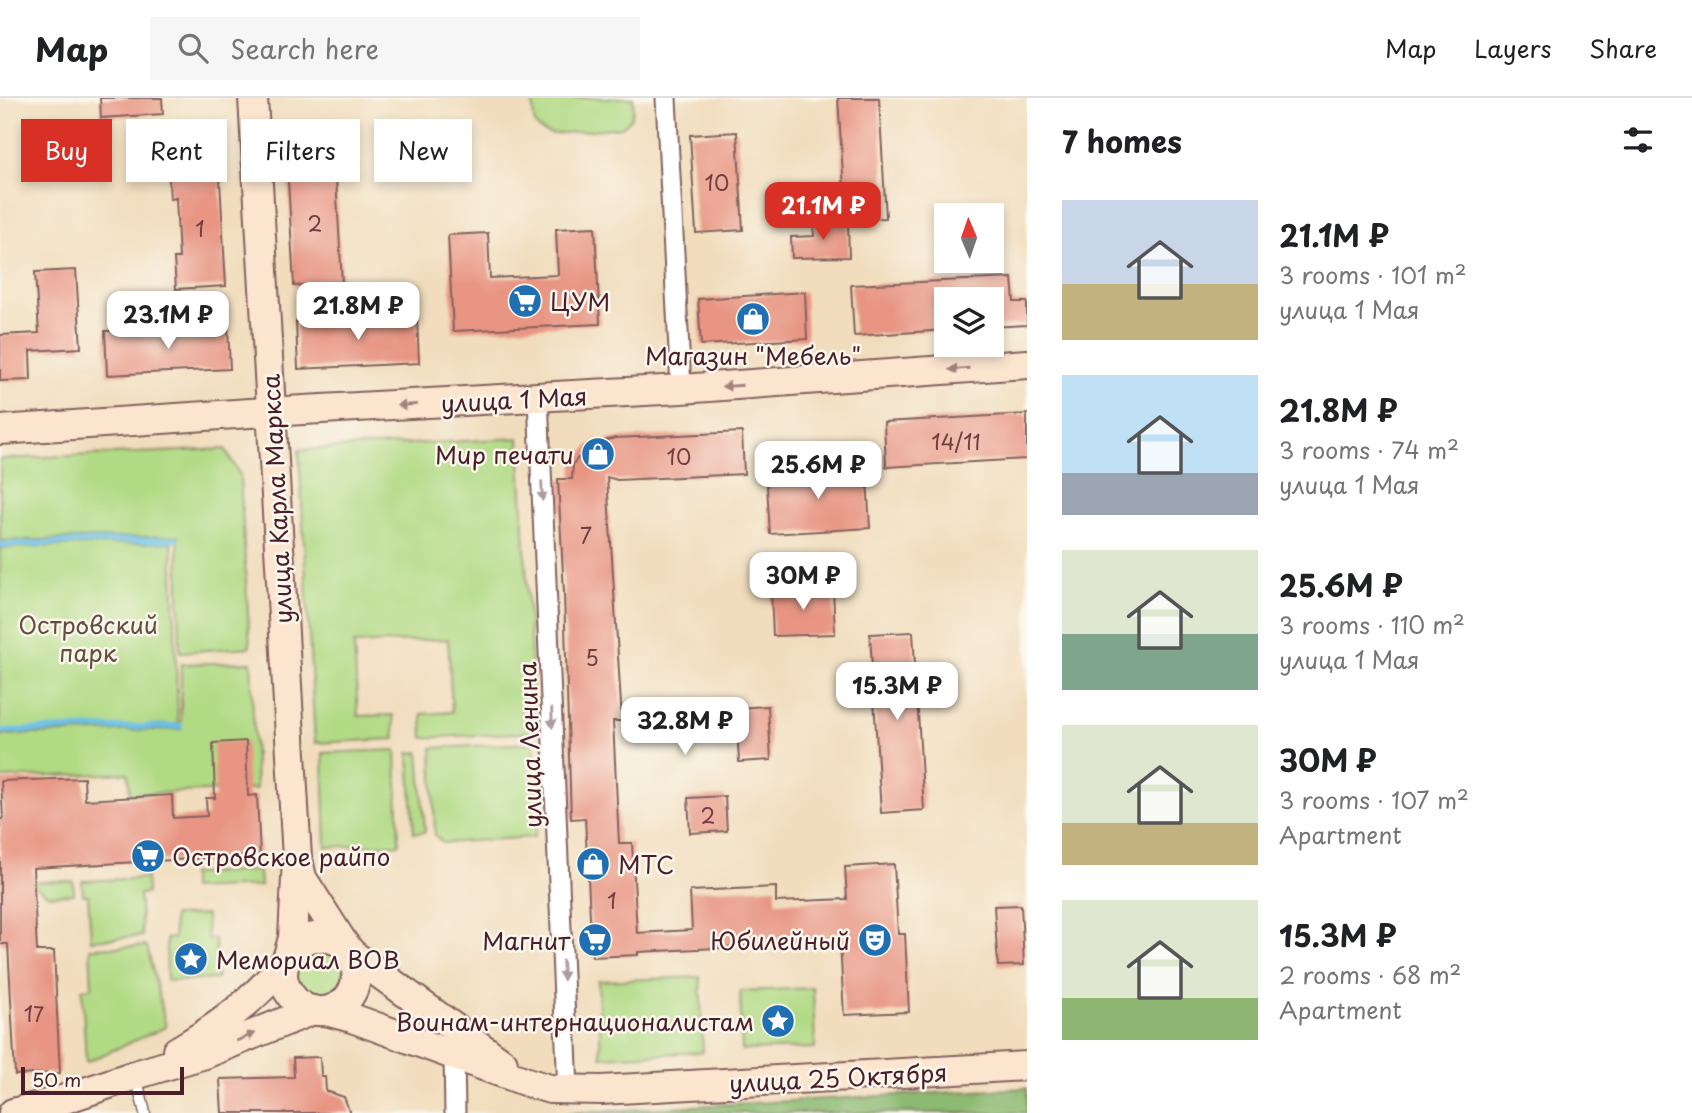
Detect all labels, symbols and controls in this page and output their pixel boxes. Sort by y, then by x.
search box [150,17,640,80]
text: Map [35,23,108,73]
icon: search [174,29,212,67]
text: Search here [230,29,379,68]
text: Map [1385,30,1436,66]
text: Layers [1474,30,1551,66]
text: Share [1589,30,1657,66]
text: 7 homes [1062,118,1182,163]
chip: Buy [21,119,112,182]
chip: Rent [126,119,227,182]
chip: Filters [241,119,360,182]
chip: New [374,119,472,182]
icon: filters [1619,121,1657,159]
house number: 10 [705,166,729,198]
pin: 21.1M ₽ [758,183,888,242]
text: 21.1M ₽ [781,187,865,222]
north arrow [934,203,1004,273]
map controls [934,203,1004,357]
house number: 2 [308,207,322,239]
house number: 1 [195,212,205,244]
text: 21.1M ₽ [1279,212,1389,257]
icon: home [1118,228,1202,312]
text: 3 rooms · 101 m² [1279,257,1467,292]
pin: 21.8M ₽ [293,282,423,342]
supermarket icon: ЦУМ [506,282,544,320]
place label: ЦУМ [550,283,610,319]
text: 21.8M ₽ [313,287,403,322]
button: layers [934,287,1004,357]
pin: 23.1M ₽ [103,292,233,351]
text: улица 1 Мая [1279,292,1419,327]
text: 23.1M ₽ [123,296,213,331]
shop icon: Магазин "Мебель" [734,300,772,338]
place label: Магазин "Мебель" [645,337,861,373]
one-way arrow [948,364,970,375]
street label: улица Карла Маркса [251,373,301,625]
street label: улица 1 Мая [440,377,588,421]
one-way arrow [721,380,743,391]
text: 21.8M ₽ [1279,387,1398,432]
one-way arrow [396,399,418,410]
icon: home [1118,403,1202,487]
house number: 14/11 [931,425,981,457]
text: 3 rooms · 74 m² [1279,432,1459,467]
shop icon: Мир печати [579,435,617,473]
place label: Мир печати [435,436,574,472]
house number: 10 [667,440,691,472]
pin: 25.6M ₽ [753,442,883,501]
text: 25.6M ₽ [771,446,865,481]
text: улица 1 Мая [1279,467,1419,502]
one-way arrow [537,480,548,502]
house number: 7 [580,519,592,551]
pin: 30M ₽ [754,552,852,612]
text: 30M ₽ [766,557,840,592]
text: 25.6M ₽ [1279,562,1403,607]
icon: home [1118,578,1202,662]
park label: Островский парк [18,606,158,670]
text: 3 rooms · 110 m² [1279,607,1465,642]
house number: 5 [585,641,599,673]
text: улица 1 Мая [1279,642,1419,677]
street label: улица Ленина [508,661,550,829]
pin: 15.3M ₽ [832,662,962,722]
text: 15.3M ₽ [852,667,942,702]
pin: 32.8M ₽ [620,698,750,757]
text: 32.8M ₽ [637,702,733,737]
one-way arrow [547,707,558,729]
text: 30M ₽ [1279,737,1377,782]
icon: home [1118,753,1202,837]
text: 3 rooms · 107 m² [1279,782,1469,817]
house number: 2 [701,799,715,831]
text: Apartment [1279,817,1402,852]
supermarket icon: Островское райпо [129,837,167,875]
place label: Островское райпо [172,838,390,874]
shop icon: МТС [574,845,612,883]
place label: МТС [618,846,674,882]
house number: 1 [607,884,617,916]
text: 15.3M ₽ [1279,912,1397,957]
supermarket icon: Магнит [576,921,614,959]
theatre icon: Юбилейный [856,921,894,959]
place label: Магнит [482,922,571,958]
place label: Юбилейный [710,922,850,958]
icon: home [1118,928,1202,1012]
place icon: Мемориал ВОВ [172,940,210,978]
place label: Мемориал ВОВ [216,941,399,977]
text: 2 rooms · 68 m² [1279,957,1461,992]
one-way arrow [558,959,569,981]
text: Apartment [1279,992,1402,1027]
house number: 17 [24,997,44,1029]
place icon: Воинам-интернационалистам [759,1002,797,1040]
place label: Воинам-интернационалистам [396,1003,754,1039]
one-way arrow [236,1032,257,1043]
street label: улица 25 Октября [728,1053,948,1101]
scale bar [21,1064,184,1096]
text: 50 m [32,1065,81,1093]

